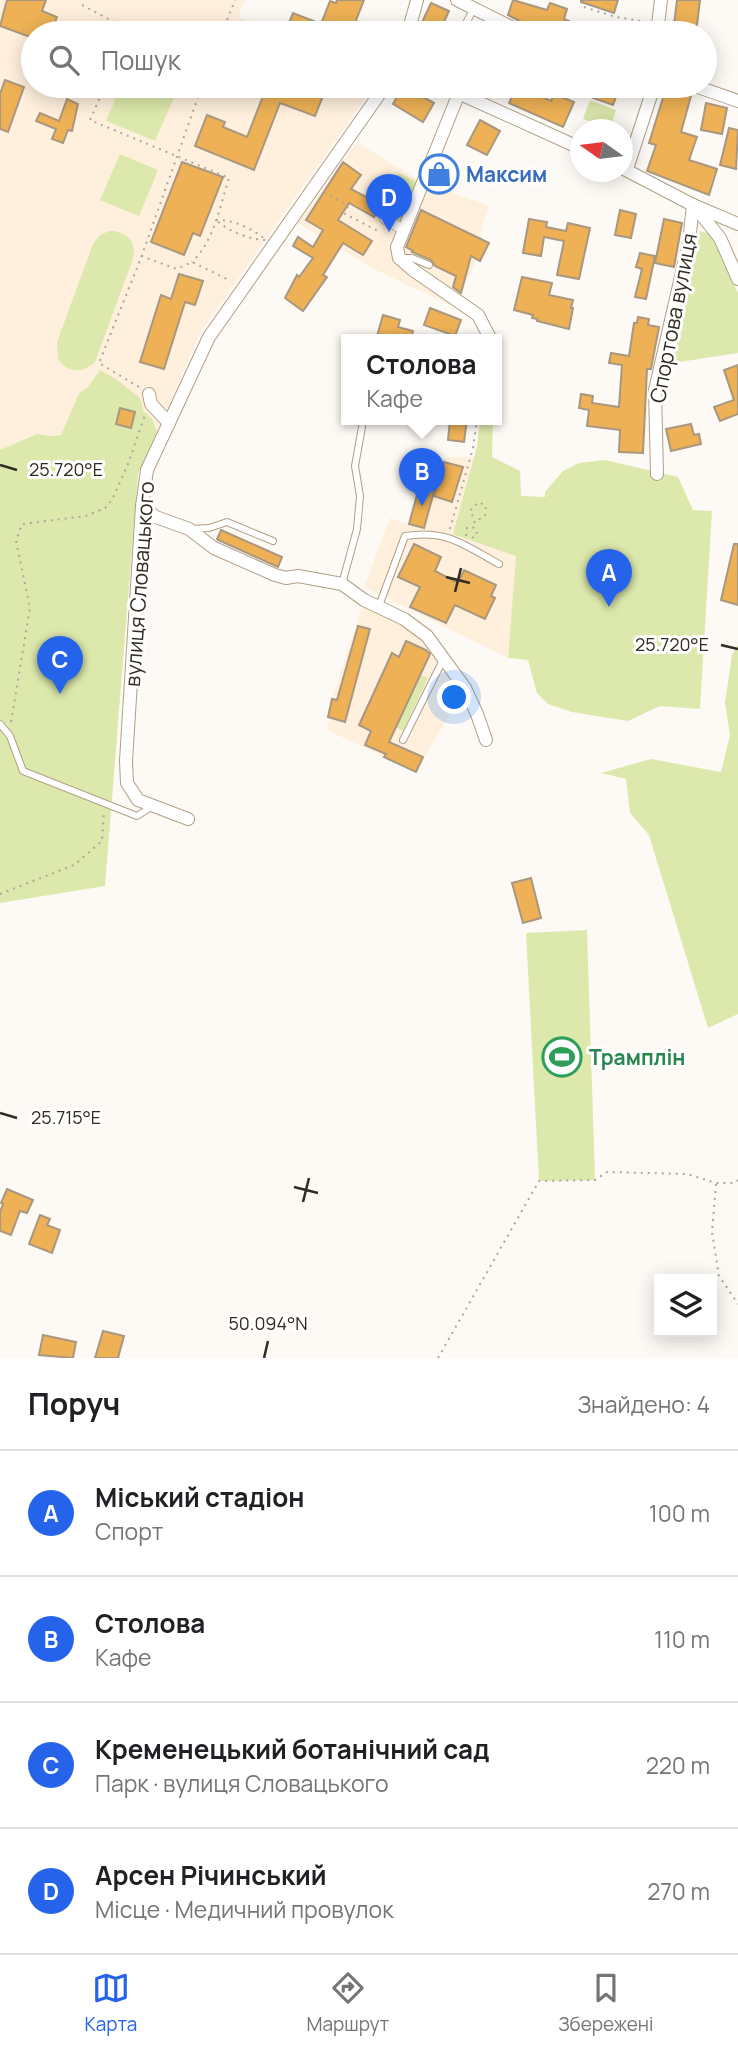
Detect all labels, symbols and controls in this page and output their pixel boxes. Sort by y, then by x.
search box [21,21,717,98]
icon: search [45,41,83,79]
text: Пошук [101,42,181,78]
north arrow [570,119,633,182]
shop icon: Максим [418,153,460,195]
place label: Максим [466,160,547,188]
pin: D [366,174,412,232]
street label: Спортова вулиця [643,231,703,405]
popup [341,334,502,425]
text: Столова [366,346,477,382]
text: Кафе [366,382,423,414]
pin: B [399,448,445,506]
text: 25.720°E [29,457,103,481]
street label: вулиця Словацького [118,480,160,688]
pin: A [586,549,632,607]
text: 25.720°E [635,632,709,656]
pin: C [37,636,83,694]
your location [437,680,471,714]
sports icon: Трамплін [541,1036,583,1078]
place label: Трамплін [589,1043,685,1071]
text: 25.715°E [31,1105,101,1129]
map controls [654,1274,717,1337]
button: layers [654,1274,717,1337]
text: 50.094°N [228,1311,308,1335]
text: Поруч [28,1383,120,1424]
text: Знайдено: 4 [577,1388,710,1420]
text: Міський стадіон [95,1479,304,1515]
text: A [43,1497,59,1529]
text: 100 m [649,1497,710,1529]
text: Спорт [95,1515,163,1547]
text: Столова [95,1605,205,1641]
text: B [44,1623,58,1655]
text: 110 m [654,1623,710,1655]
text: Кафе [95,1641,151,1673]
text: Кременецький ботанічний сад [95,1731,489,1767]
text: C [43,1749,60,1781]
text: 220 m [646,1749,710,1781]
text: Парк · вулиця Словацького [95,1767,389,1799]
text: Арсен Річинський [95,1857,327,1893]
text: D [43,1875,59,1907]
text: 270 m [647,1875,710,1907]
text: Місце · Медичний провулок [95,1893,394,1925]
tab: Карта [85,1969,137,2037]
tab: Маршрут [307,1969,389,2037]
tab: Збережені [558,1969,653,2037]

